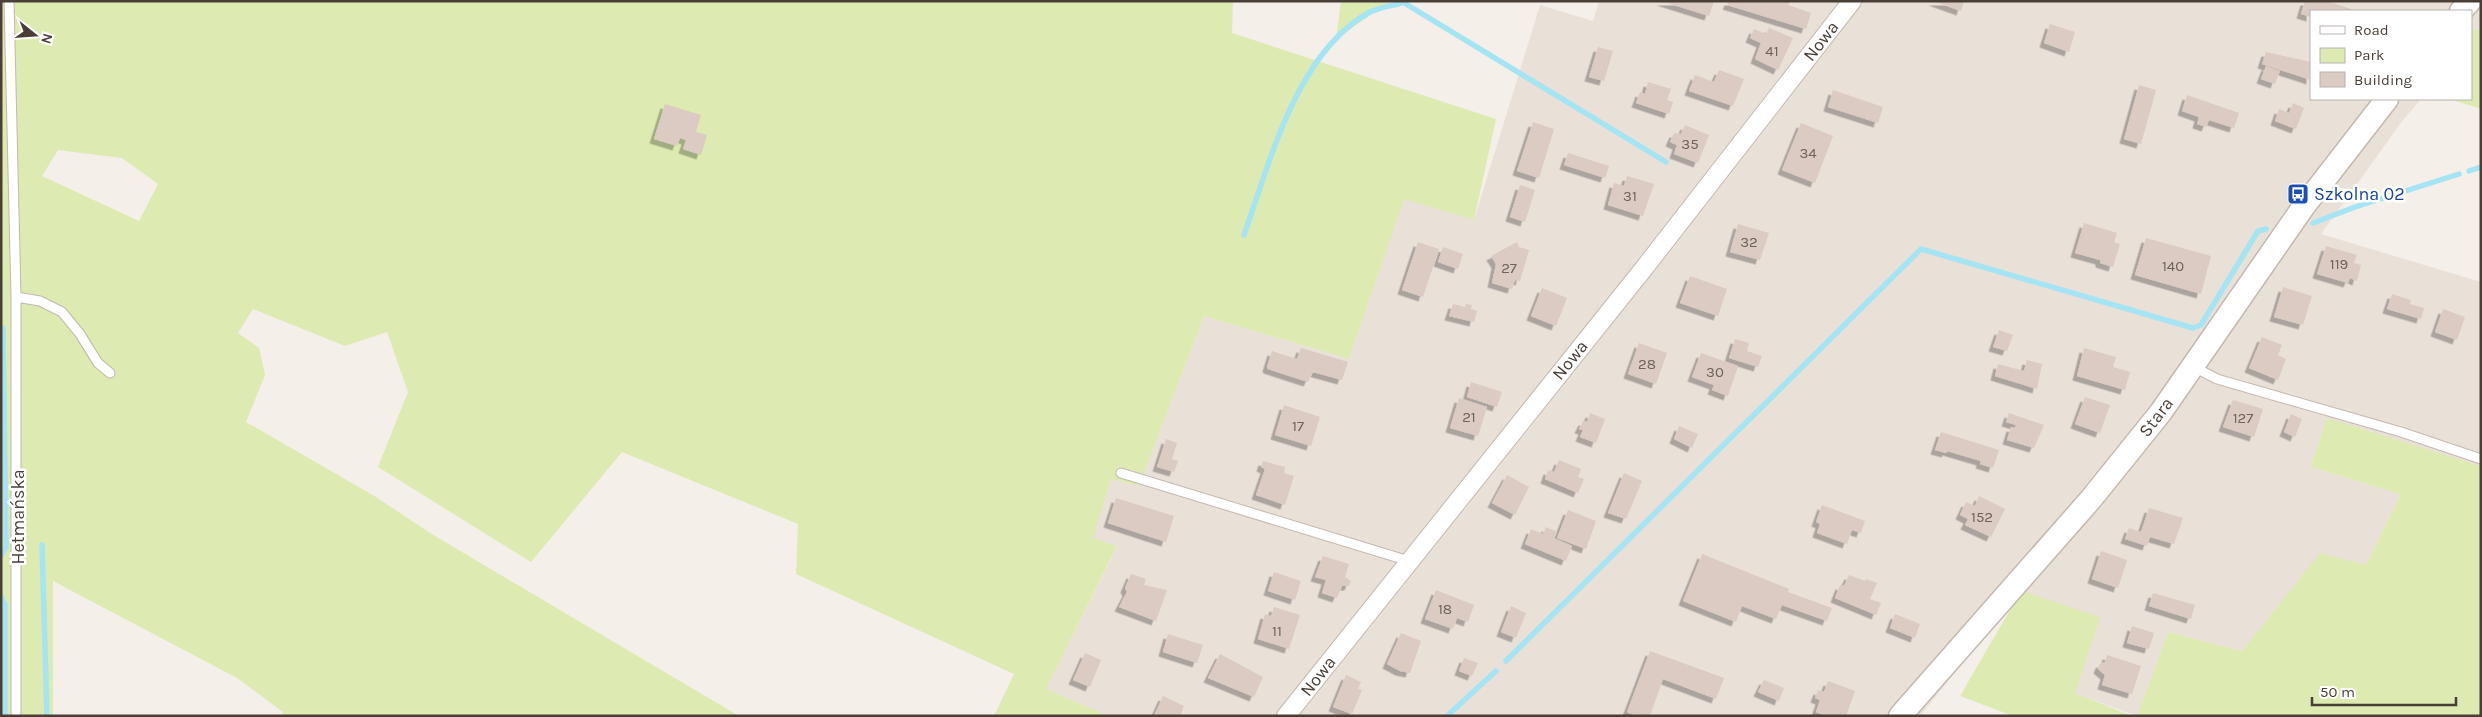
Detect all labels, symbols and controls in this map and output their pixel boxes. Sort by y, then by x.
north arrow [10,10,60,60]
legend [2310,10,2472,100]
street label: Nowa [1798,16,1844,66]
text: Road [2354,21,2389,39]
text: N [37,31,57,46]
house number: 41 [1765,42,1779,60]
text: Park [2354,46,2384,64]
text: Building [2354,71,2412,89]
house number: 35 [1681,135,1699,153]
house number: 34 [1799,144,1817,162]
bus stop icon: Szkolna 02 [2286,182,2310,206]
place label: Szkolna 02 [2314,183,2405,205]
house number: 31 [1623,187,1637,205]
house number: 32 [1740,233,1758,251]
house number: 119 [2330,255,2348,273]
house number: 140 [2162,257,2184,275]
house number: 27 [1501,259,1517,277]
street label: Nowa [1547,336,1593,384]
house number: 28 [1638,355,1656,373]
house number: 30 [1706,363,1724,381]
street label: Stara [2134,393,2178,441]
house number: 21 [1462,408,1476,426]
house number: 127 [2233,409,2253,427]
house number: 17 [1292,417,1304,435]
street label: Hetmańska [7,469,29,565]
house number: 152 [1971,508,1993,526]
house number: 18 [1438,600,1452,618]
house number: 11 [1272,622,1282,640]
street label: Nowa [1295,651,1341,701]
scale bar [2312,674,2456,706]
text: 50 m [2320,683,2355,701]

